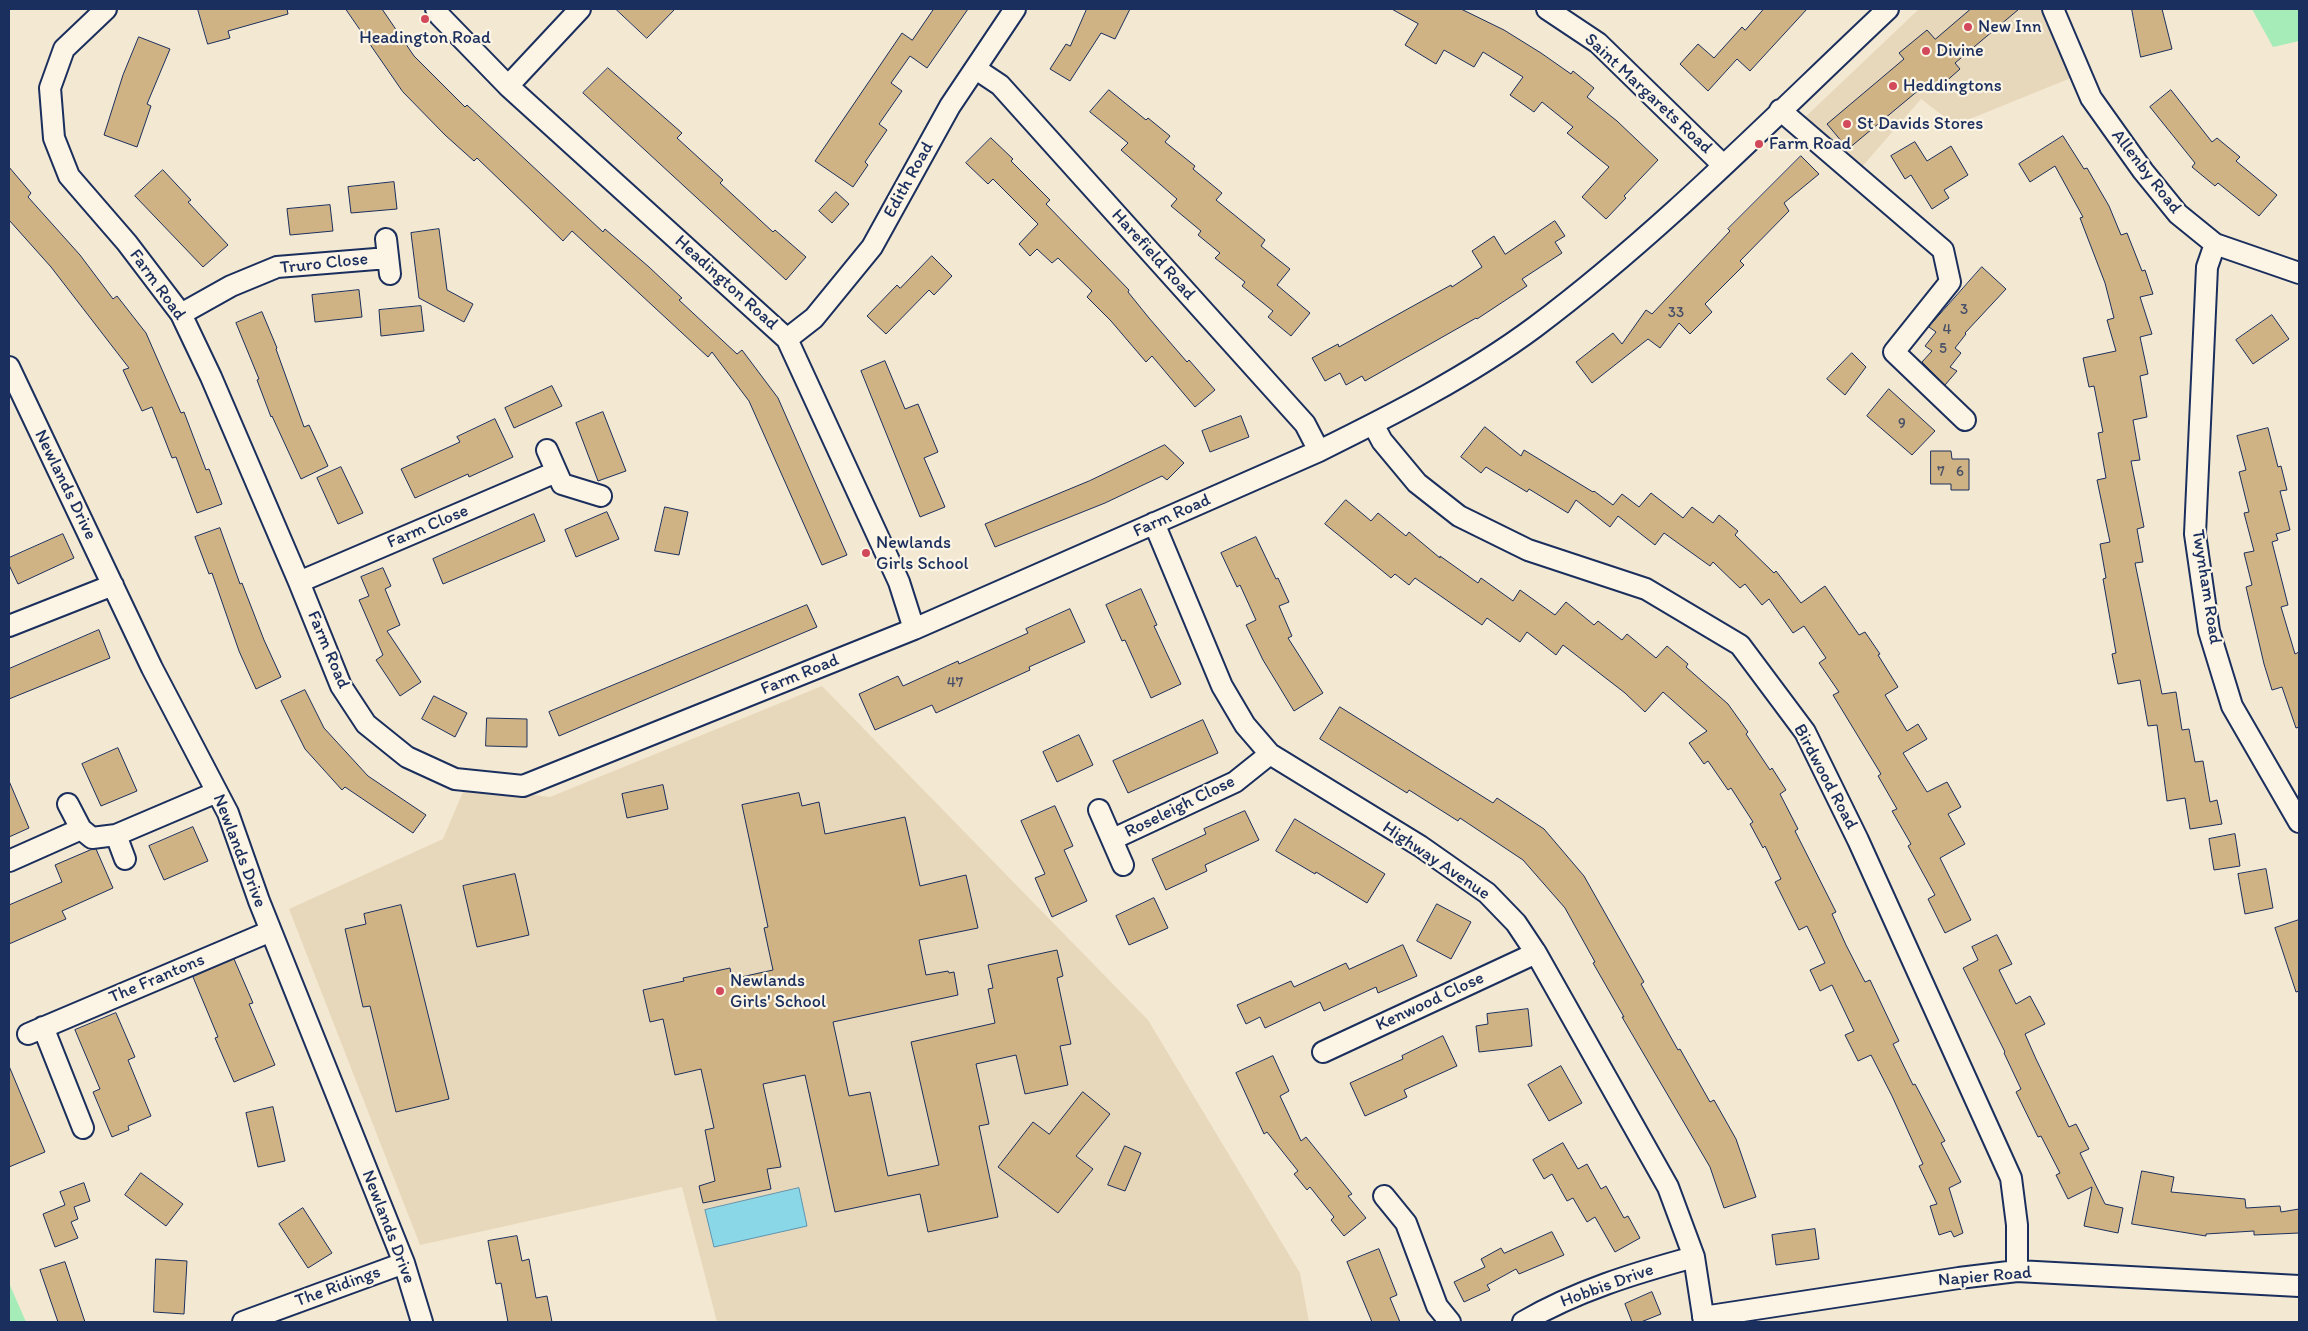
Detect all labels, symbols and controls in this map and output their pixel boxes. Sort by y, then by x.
marker: Headington Road [419,13,431,25]
place label: New Inn [1978,16,2042,38]
marker: New Inn [1962,21,1974,33]
place label: Headington Road [359,27,491,49]
street label: Saint Margarets Road [1580,29,1716,159]
place label: Divine [1936,40,1984,62]
marker: Divine [1920,45,1932,57]
place label: Heddingtons [1903,75,2002,97]
marker: Heddingtons [1887,80,1899,92]
place label: St Davids Stores [1857,113,1983,135]
marker: St Davids Stores [1841,118,1853,130]
street label: Allenby Road [2106,126,2186,218]
place label: Farm Road [1769,133,1851,155]
street label: Edith Road [879,138,939,222]
marker: Farm Road [1753,138,1765,150]
street label: Harefield Road [1106,205,1200,305]
street label: Headington Road [670,231,782,335]
street label: Farm Road [124,245,190,325]
street label: Truro Close [279,249,369,279]
house number: 3 [1960,301,1968,319]
house number: 33 [1668,304,1684,322]
house number: 4 [1942,321,1952,339]
house number: 5 [1939,340,1947,358]
house number: 9 [1898,415,1906,433]
street label: Newlands Drive [29,426,101,544]
house number: 7 [1937,463,1945,481]
house number: 6 [1956,463,1964,481]
street label: Farm Road [1130,489,1214,543]
street label: Farm Close [384,500,472,554]
street label: Twynham Road [2186,528,2226,646]
place label: Newlands Girls School [876,532,969,574]
marker: Newlands Girls School [860,547,872,559]
street label: Farm Road [302,608,354,692]
street label: Farm Road [758,650,842,700]
house number: 47 [947,674,963,692]
street label: Birdwood Road [1788,721,1862,833]
street label: Roseleigh Close [1121,771,1239,843]
street label: Newlands Drive [207,791,271,911]
street label: Highway Avenue [1378,817,1494,905]
street label: The Frantons [106,949,208,1009]
street label: Kenwood Close [1372,967,1488,1037]
place label: Newlands Girls' School [730,970,826,1012]
marker: Newlands Girls' School [714,985,726,997]
street label: Newlands Drive [356,1167,420,1287]
street label: Hobbis Drive [1557,1259,1657,1313]
street label: The Ridings [292,1262,384,1312]
street label: Napier Road [1937,1262,2033,1292]

